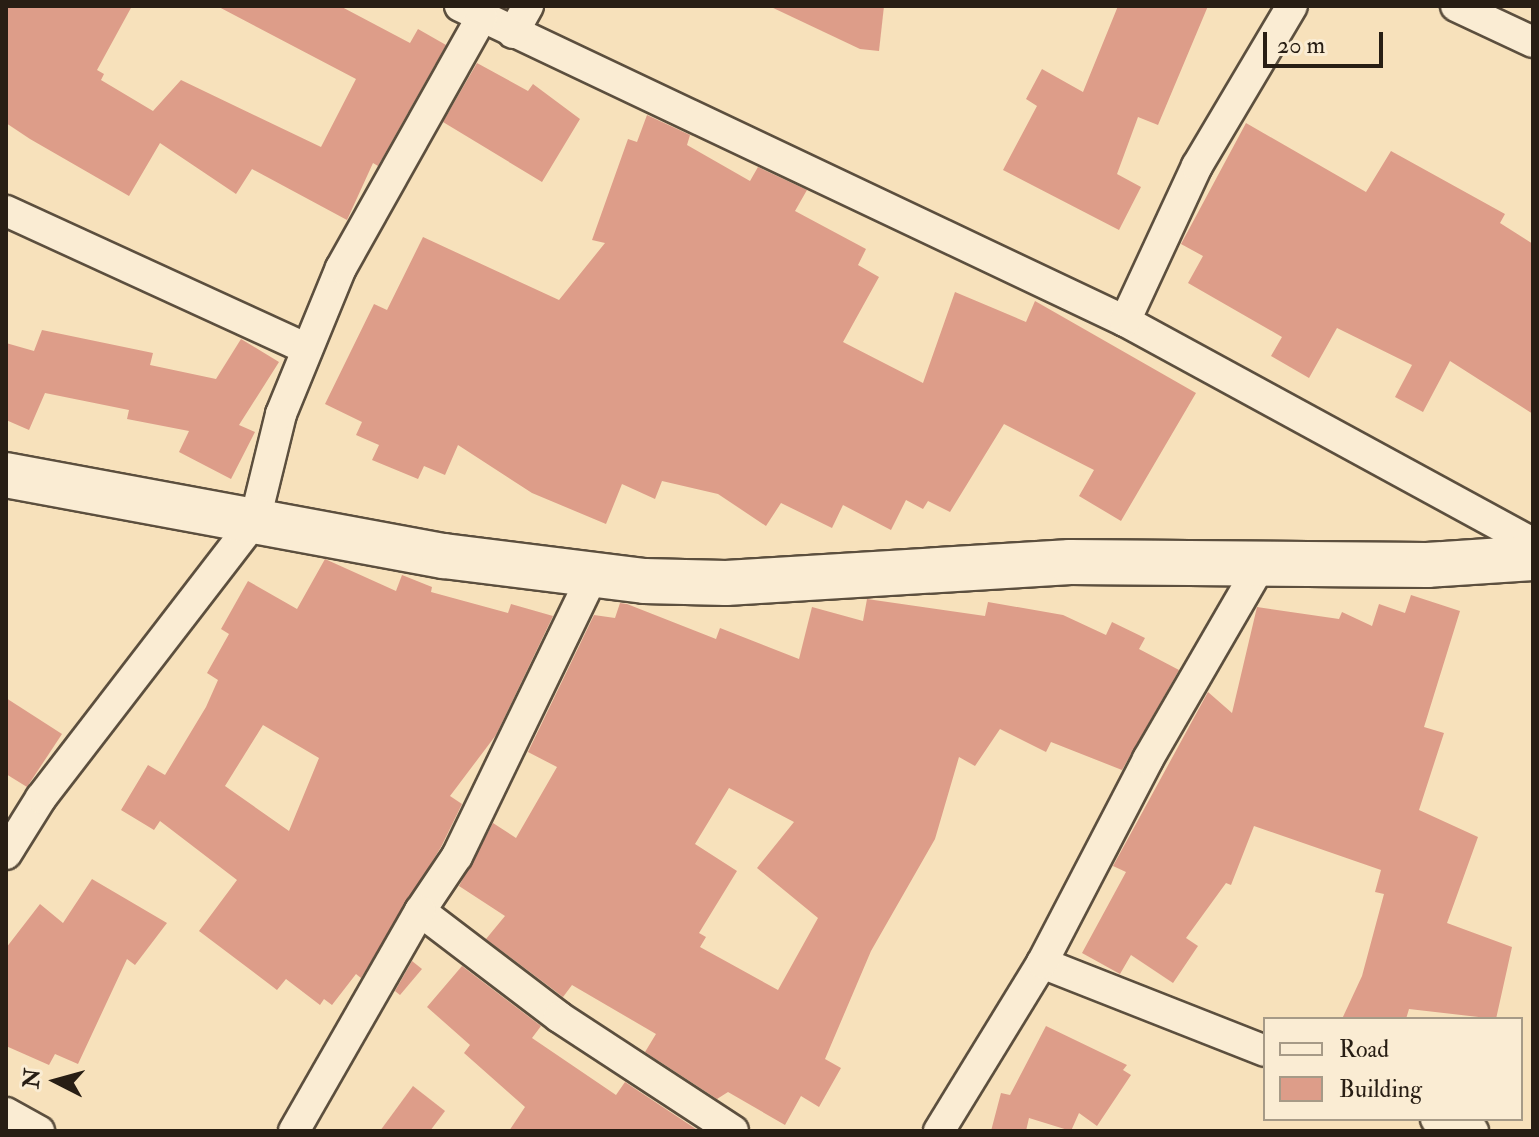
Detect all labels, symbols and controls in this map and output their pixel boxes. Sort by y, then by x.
scale bar [1267,16,1387,66]
text: 20 m [1277,30,1325,61]
legend [1263,1017,1523,1121]
text: Road [1339,1034,1389,1065]
north arrow [16,1041,96,1121]
text: N [17,1067,47,1090]
text: Building [1339,1074,1422,1105]

